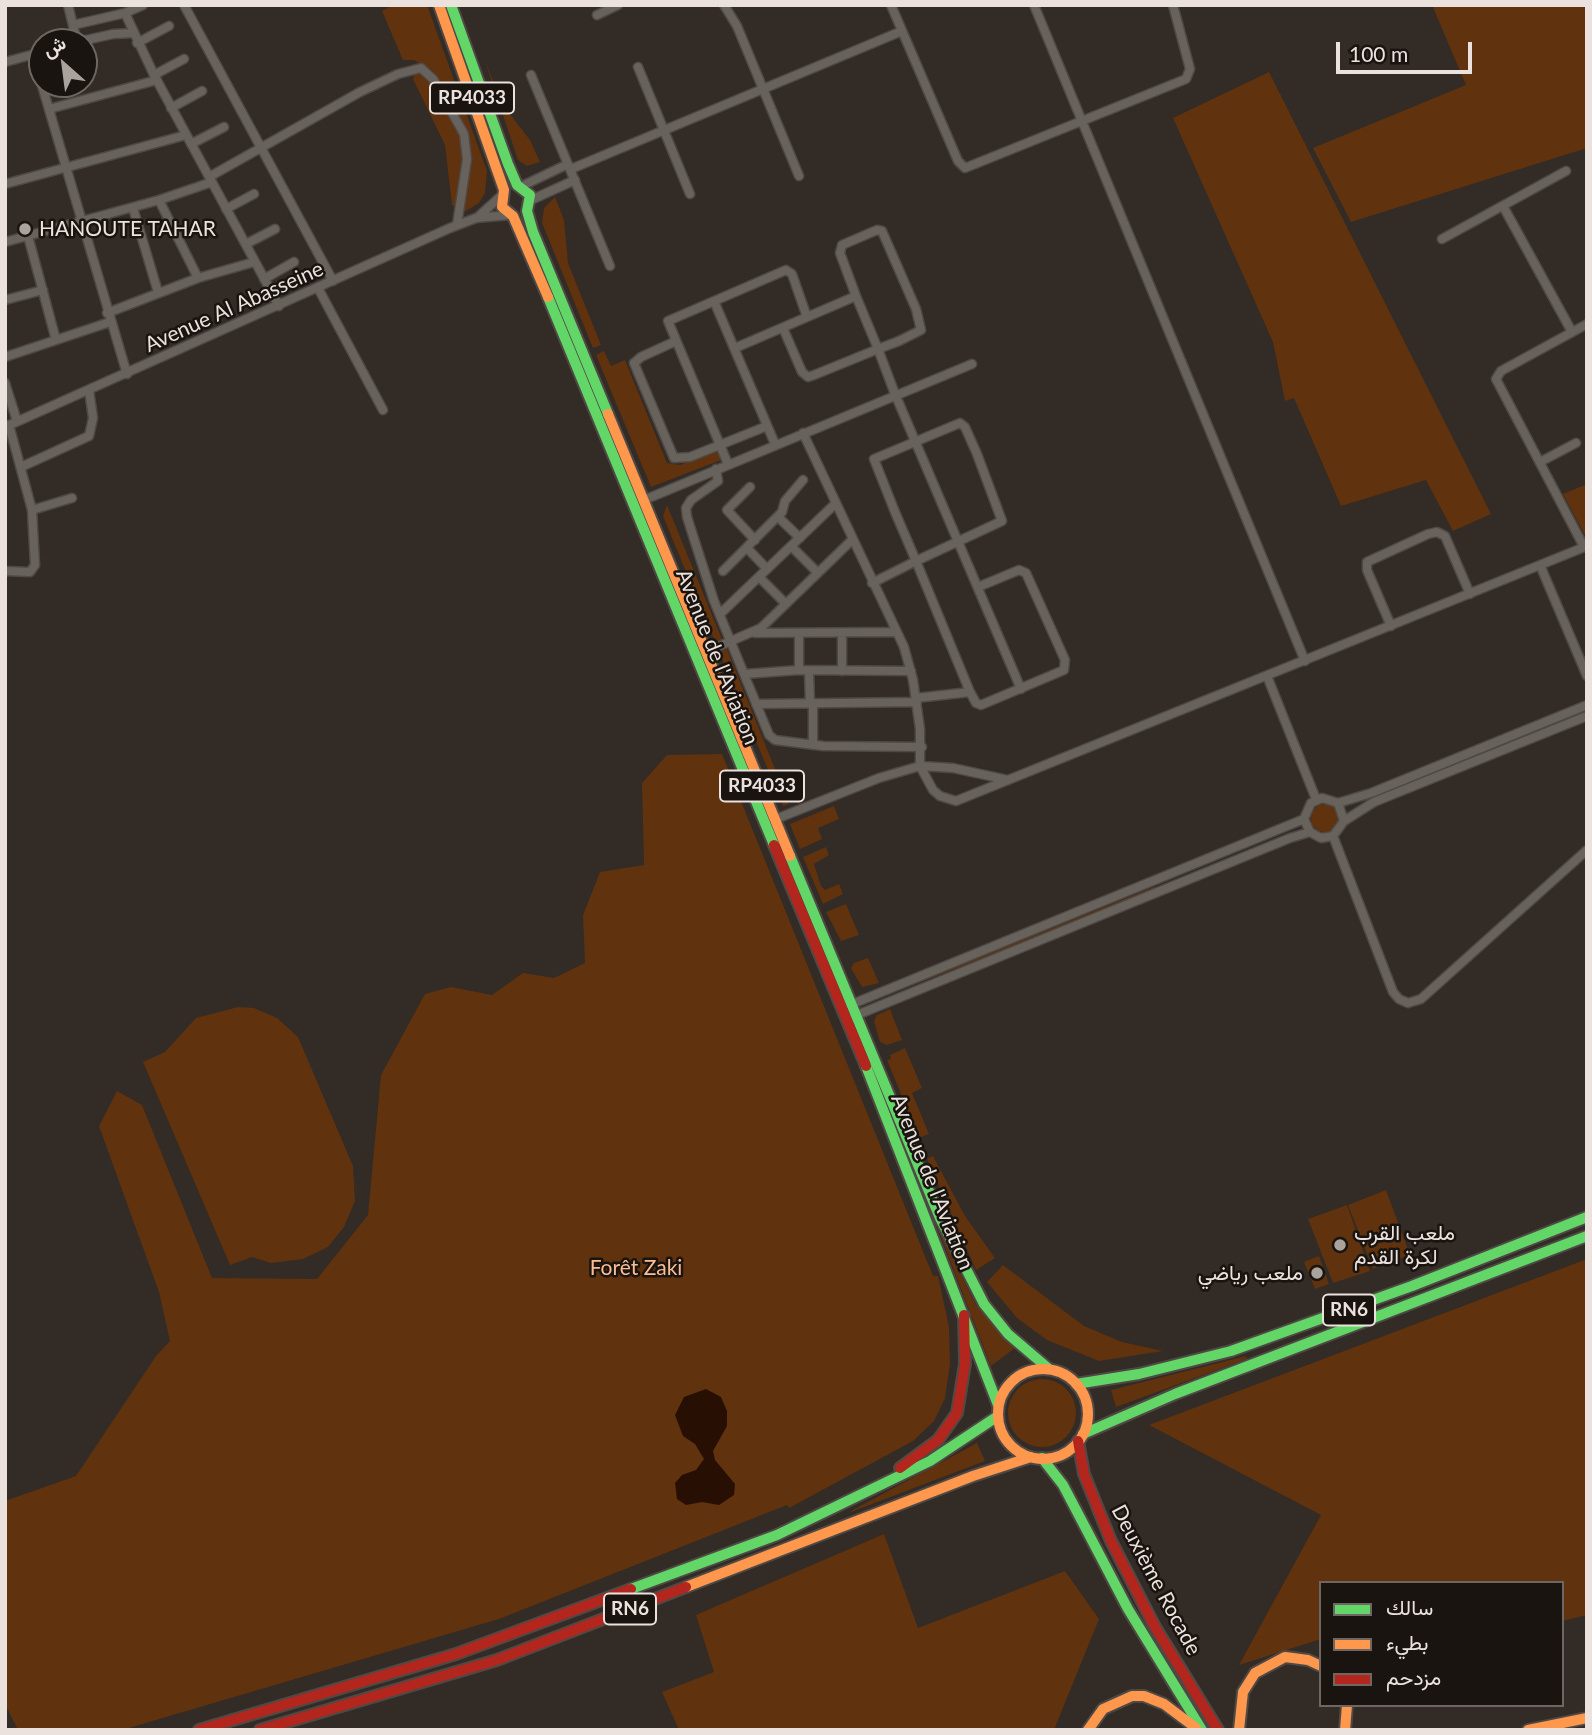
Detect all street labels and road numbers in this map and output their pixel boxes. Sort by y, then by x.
road number: RP4033 [430,82,514,114]
street label: Avenue Al Abasseine [141,256,327,358]
street label: Avenue de l'Aviation [670,565,764,749]
road number: RP4033 [720,771,804,802]
street label: Avenue de l'Aviation [885,1090,979,1274]
road number: RN6 [1323,1294,1375,1326]
street label: Deuxième Rocade [1106,1501,1206,1659]
road number: RN6 [604,1594,656,1624]

